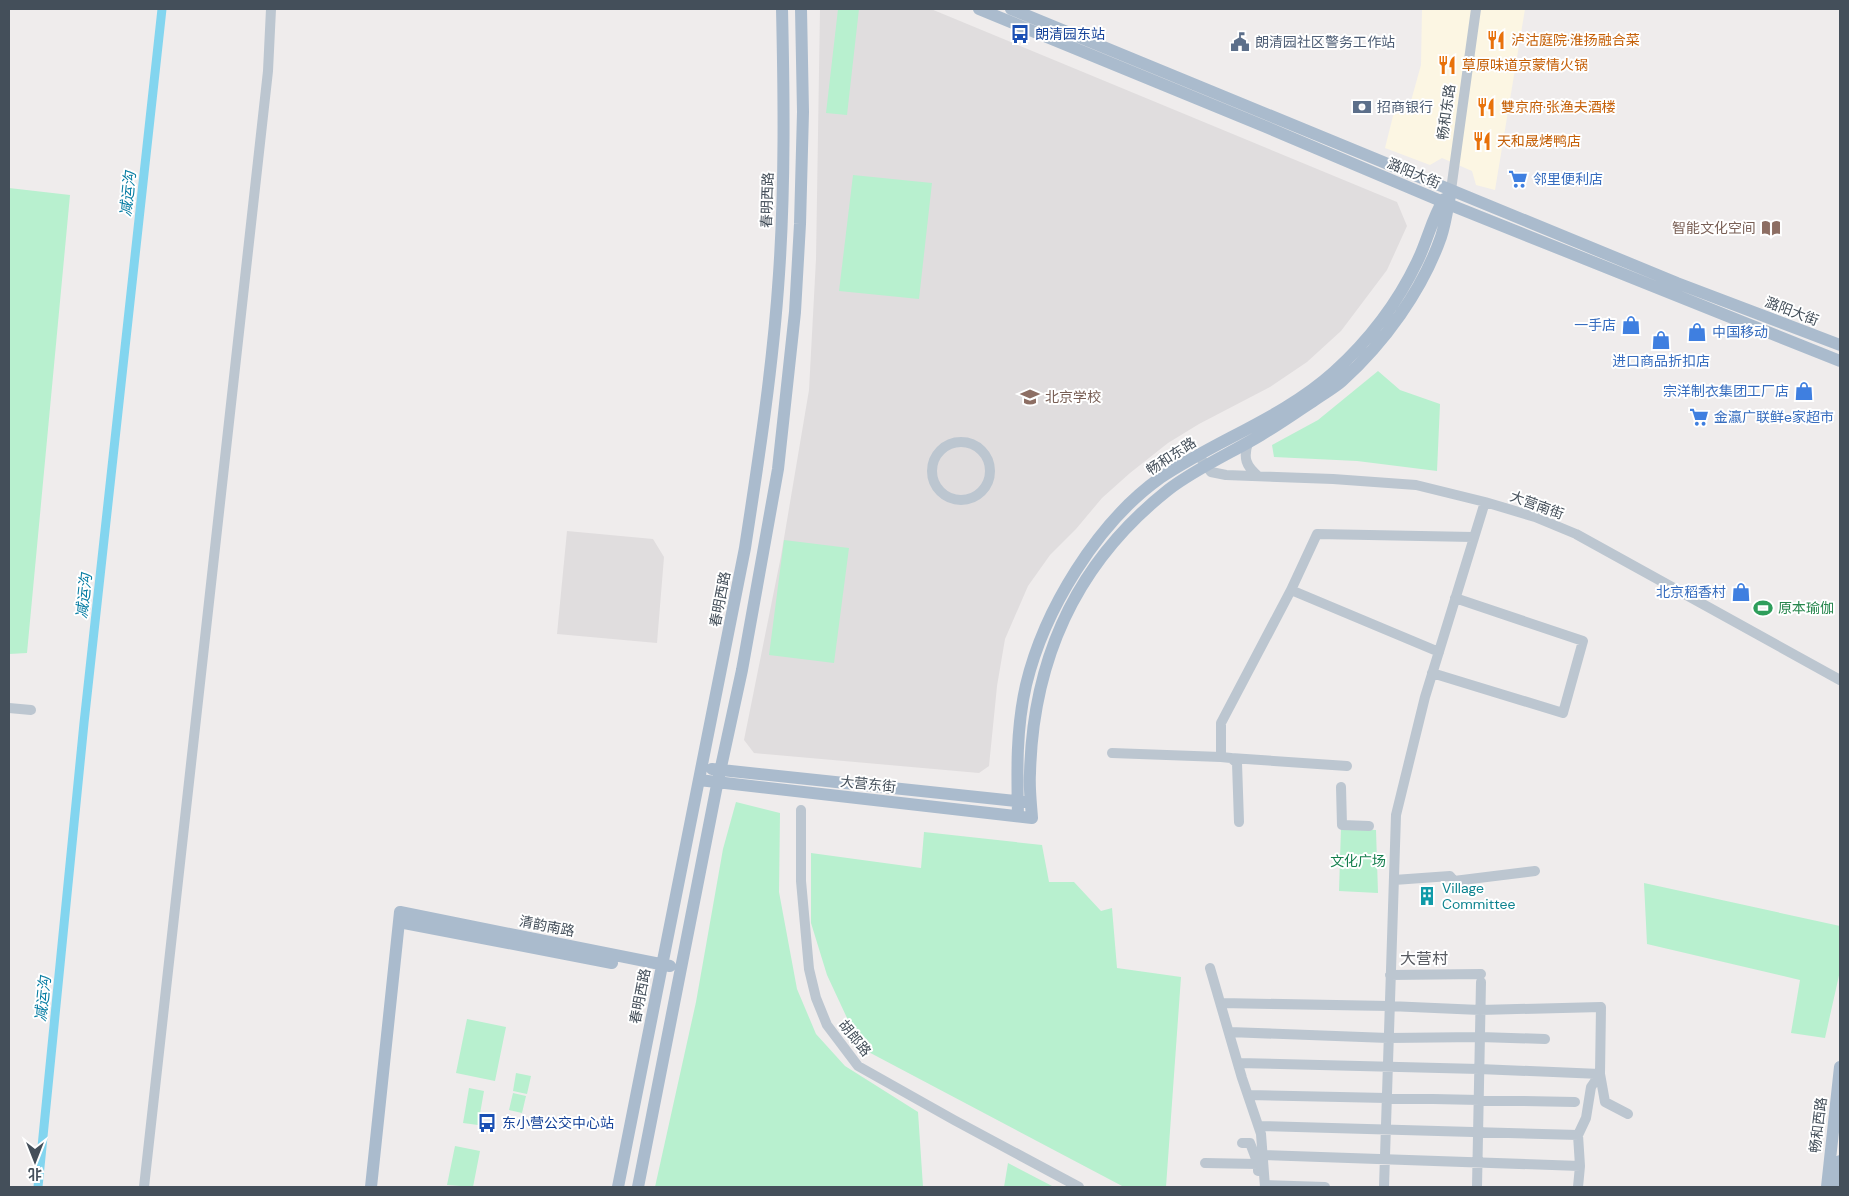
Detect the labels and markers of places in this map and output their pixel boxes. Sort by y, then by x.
bus stop icon: 朗清园东站 [1009,23,1031,45]
place label: 朗清园东站 [1035,25,1105,43]
restaurant icon: 泸沽庭院·淮扬融合菜 [1485,29,1507,51]
public building icon: 朗清园社区警务工作站 [1229,31,1251,53]
place label: 泸沽庭院·淮扬融合菜 [1511,31,1640,49]
place label: 朗清园社区警务工作站 [1255,33,1395,51]
restaurant icon: 草原味道京蒙情火锅 [1436,54,1458,76]
place label: 草原味道京蒙情火锅 [1462,56,1588,74]
bank icon: 招商银行 [1351,96,1373,118]
restaurant icon: 雙京府·张渔夫酒楼 [1475,96,1497,118]
place label: 招商银行 [1377,98,1433,116]
place label: 雙京府·张渔夫酒楼 [1501,98,1616,116]
restaurant icon: 天和晟烤鸭店 [1471,130,1493,152]
place label: 天和晟烤鸭店 [1497,132,1581,150]
supermarket icon: 邻里便利店 [1507,168,1529,190]
place label: 邻里便利店 [1533,170,1603,188]
library icon: 智能文化空间 [1760,217,1782,239]
place label: 智能文化空间 [1672,219,1756,237]
shop icon: 一手店 [1620,314,1642,336]
place label: 一手店 [1574,316,1616,334]
shop icon: 中国移动 [1686,321,1708,343]
place label: 中国移动 [1712,323,1768,341]
shop icon: 进口商品折扣店 [1650,329,1672,351]
place label: 进口商品折扣店 [1612,352,1710,370]
shop icon: 宗洋制衣集团工厂店 [1793,380,1815,402]
place label: 宗洋制衣集团工厂店 [1663,382,1789,400]
school or university icon: 北京学校 [1019,386,1041,408]
place label: 北京学校 [1045,388,1101,406]
supermarket icon: 金瀛广联鲜e家超市 [1688,406,1710,428]
place label: 金瀛广联鲜e家超市 [1714,408,1834,426]
shop icon: 北京稻香村 [1730,581,1752,603]
place label: 北京稻香村 [1656,583,1726,601]
sports icon: 原本瑜伽 [1752,597,1774,619]
place label: 原本瑜伽 [1778,599,1834,617]
place label: Village Committee [1442,879,1515,913]
building icon: Village Committee [1416,885,1438,907]
bus stop icon: 东小营公交中心站 [476,1112,498,1134]
place label: 东小营公交中心站 [502,1114,614,1132]

